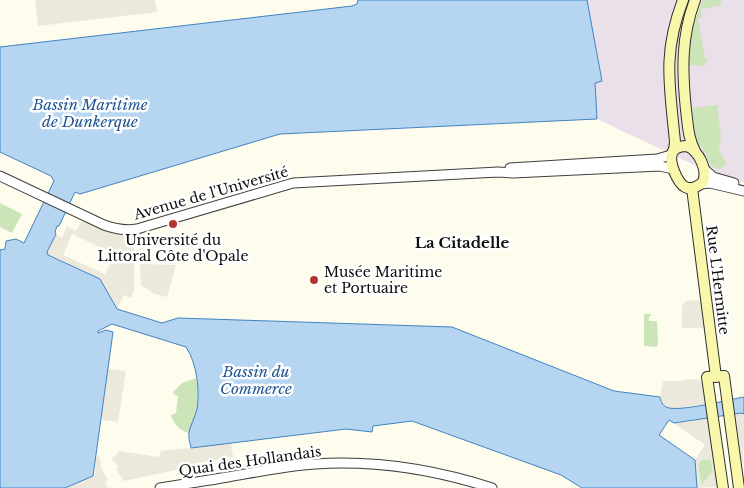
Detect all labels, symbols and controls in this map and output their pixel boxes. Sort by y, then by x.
water label: Bassin Maritime de Dunkerque [31,95,148,131]
street label: Avenue de l'Université [131,162,290,224]
marker: Université du Littoral Côte d'Opale [167,218,179,230]
street label: Rue L'Hermitte [702,224,734,336]
place label: Université du Littoral Côte d'Opale [98,231,248,265]
district label: La Citadelle [415,233,510,252]
place label: Musée Maritime et Portuaire [324,263,442,297]
marker: Musée Maritime et Portuaire [308,274,320,286]
water label: Bassin du Commerce [220,362,292,398]
street label: Quai des Hollandais [178,442,322,480]

